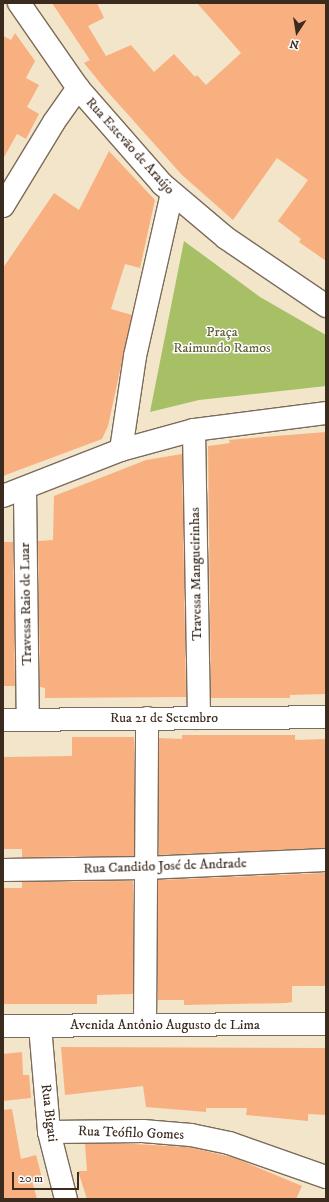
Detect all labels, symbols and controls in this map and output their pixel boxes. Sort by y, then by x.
north arrow [277,12,317,52]
text: N [289,36,300,52]
street label: Rua Estevão de Araújo [82,94,178,198]
park label: Praça Raimundo Ramos [173,324,271,356]
street label: Travessa Mangueirinhas [186,507,206,641]
street label: Travessa Raio de Luar [17,542,35,666]
street label: Rua 21 de Setembro [110,710,218,726]
street label: Rua Candido José de Andrade [83,855,247,877]
street label: Avenida Antônio Augusto de Lima [70,1017,260,1033]
street label: Rua Bigati [37,1083,61,1143]
street label: Rua Teófilo Gomes [78,1123,184,1143]
scale bar [14,1164,81,1190]
text: 20 m [19,1171,43,1186]

